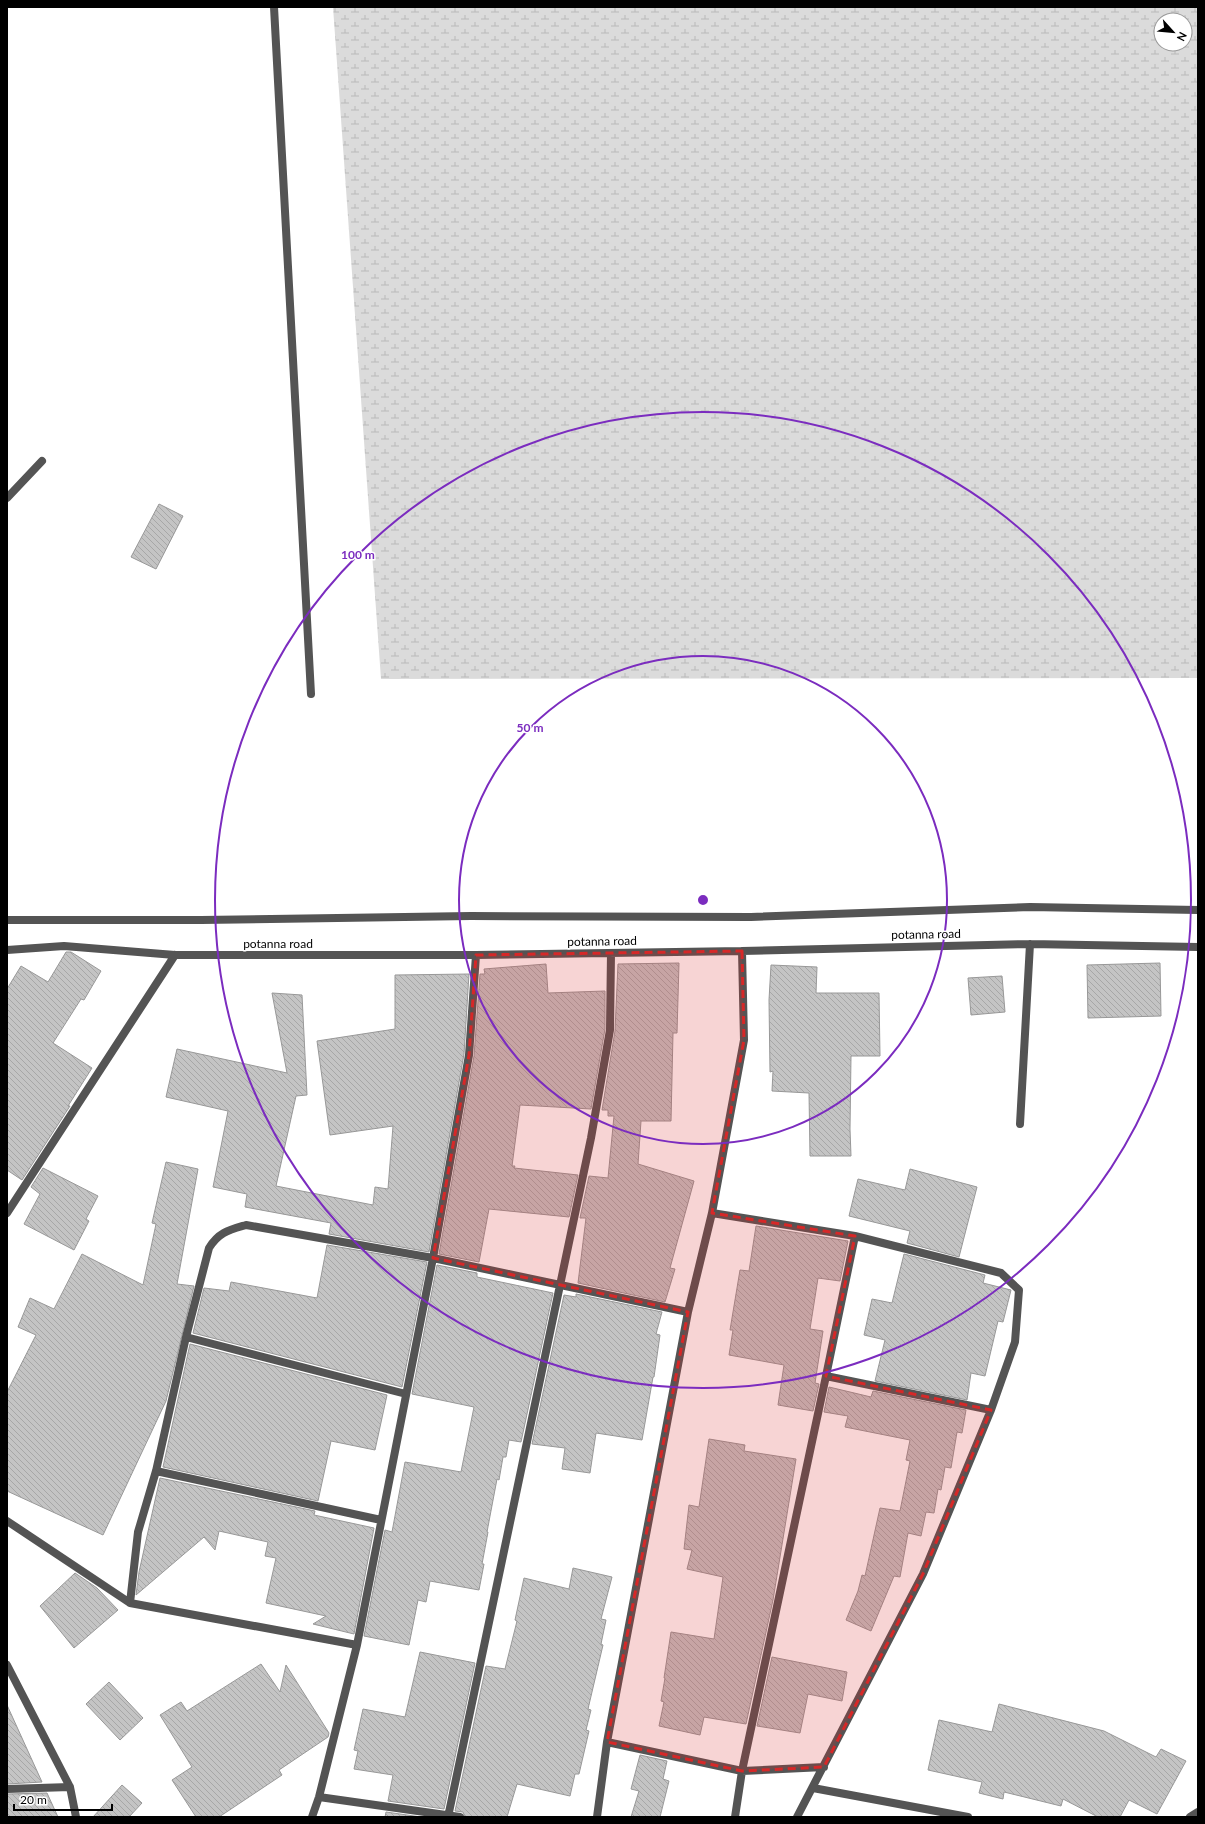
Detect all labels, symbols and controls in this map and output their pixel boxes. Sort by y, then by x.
north arrow [1153,12,1193,52]
text: N [1175,30,1190,43]
text: 100 m [341,547,375,562]
text: 50 m [517,720,543,735]
centre of rings [696,893,710,907]
street label: potanna road [891,926,961,942]
street label: potanna road [567,933,637,949]
street label: potanna road [243,936,313,951]
scale bar [14,1786,112,1812]
text: 20 m [20,1792,47,1807]

